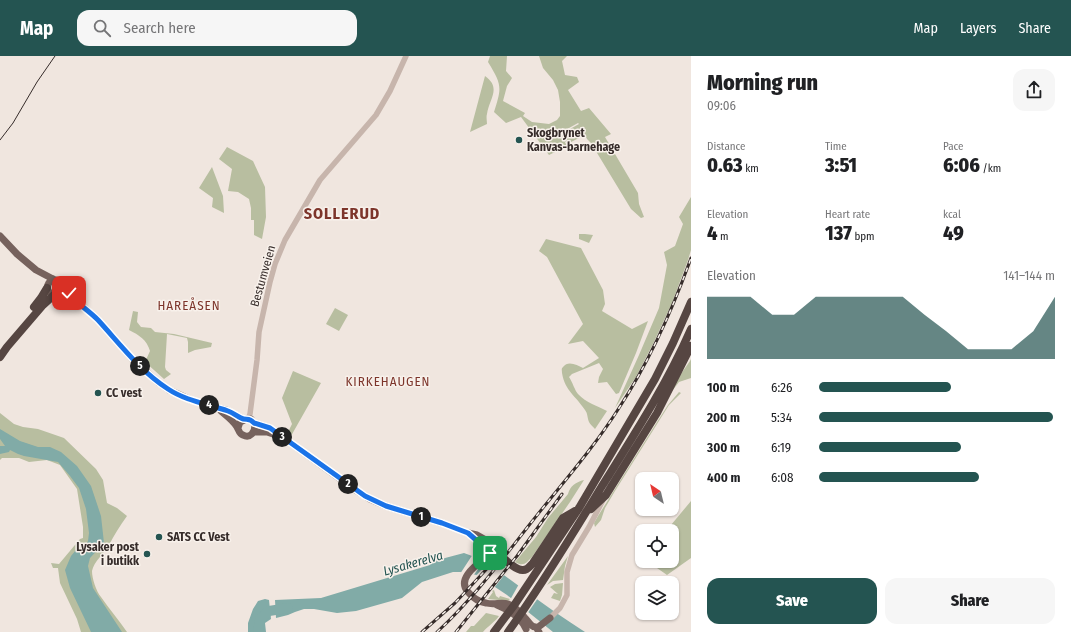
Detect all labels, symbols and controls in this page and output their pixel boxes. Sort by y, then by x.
search box [77,10,357,46]
text: Map [20,17,53,40]
icon: search [91,17,113,39]
text: Search here [123,19,196,37]
text: Map [914,20,938,37]
text: Layers [960,20,996,37]
text: Share [1018,20,1051,37]
text: Morning run [707,69,818,96]
button: share [1013,69,1055,111]
text: 09:06 [707,98,736,113]
place label: Skogbrynet Kanvas-barnehage [527,126,620,154]
marker: Skogbrynet Kanvas-barnehage [514,135,524,145]
text: Distance [707,140,746,153]
text: Time [825,140,847,153]
text: Pace [943,140,964,153]
text: 0.63 [707,153,743,177]
text: 3:51 [825,153,857,177]
text: 6:06 [943,153,980,177]
text: km [743,162,759,175]
text: /km [980,162,1001,175]
district label: SOLLERUD [304,204,380,223]
text: Elevation [707,208,748,221]
text: Heart rate [825,208,870,221]
text: kcal [943,208,961,221]
text: 4 [707,221,717,245]
text: 137 [825,221,852,245]
text: 49 [943,221,964,245]
text: m [717,230,729,243]
text: bpm [852,230,875,243]
street label: Bestumveien [248,244,278,308]
text: Elevation [707,268,756,283]
text: 141–144 m [1003,268,1055,283]
pin [52,276,86,310]
icon: check [58,282,80,304]
district label: HAREÅSEN [157,297,221,313]
pin: 5 [130,356,150,376]
text: 5 [137,359,143,372]
district label: KIRKEHAUGEN [345,374,431,389]
text: 100 m [707,380,739,395]
text: 6:26 [771,380,792,395]
place label: CC vest [106,386,143,400]
marker: CC vest [93,388,103,398]
pin: 4 [199,395,219,415]
text: 4 [206,398,212,411]
text: 200 m [707,410,740,425]
text: 5:34 [771,410,792,425]
pin: 3 [272,427,292,447]
text: 3 [279,430,285,443]
text: 300 m [707,440,740,455]
text: 6:19 [771,440,791,455]
text: 400 m [707,470,741,485]
text: 6:08 [771,470,793,485]
north arrow [635,472,679,516]
map controls [635,472,679,620]
pin: 2 [338,474,358,494]
text: 2 [345,477,351,490]
pin: 1 [411,507,431,527]
text: 1 [419,510,423,523]
button: locate [635,524,679,568]
place label: SATS CC Vest [167,530,231,544]
marker: SATS CC Vest [154,532,164,542]
pin [473,536,507,570]
place label: Lysaker post i butikk [76,540,140,568]
icon: arrive [479,542,501,564]
water label: Lysakerelva [381,547,445,579]
marker: Lysaker post i butikk [142,549,152,559]
button: layers [635,576,679,620]
button: Save [707,578,877,624]
button: Share [885,578,1055,624]

